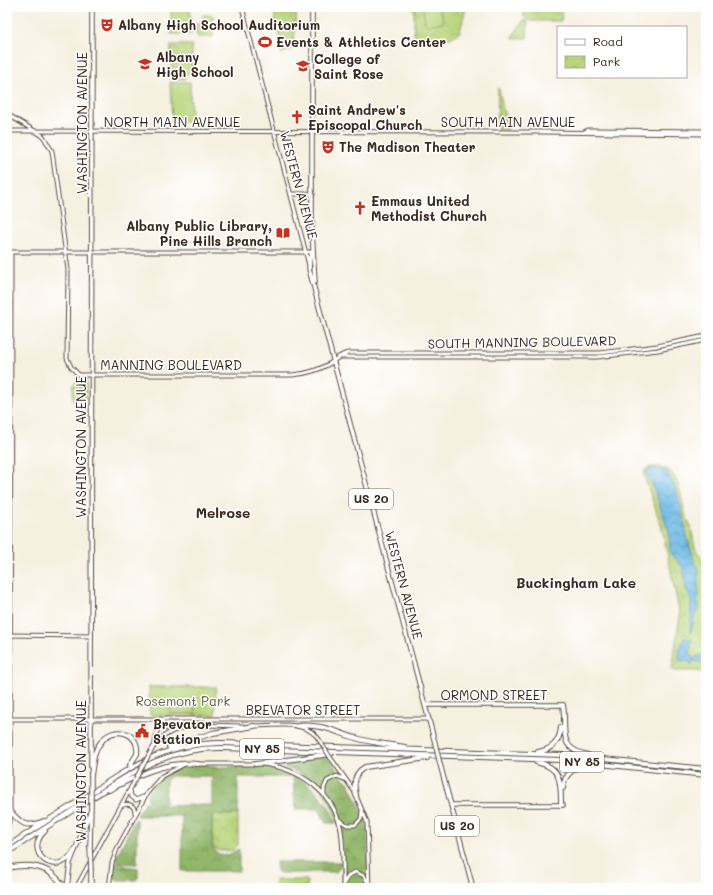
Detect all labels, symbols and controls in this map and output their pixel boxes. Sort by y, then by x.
place label: Albany High School Auditorium [118,16,320,34]
theatre icon: Albany High School Auditorium [99,17,115,33]
legend [557,26,687,78]
place label: Events & Athletics Center [276,33,446,50]
text: Road [593,33,623,49]
sports icon: Events & Athletics Center [257,34,273,50]
place label: Albany High School [156,48,234,80]
place label: College of Saint Rose [314,50,384,82]
street label: WASHINGTON AVENUE [73,52,90,194]
text: Park [593,53,620,69]
school or university icon: Albany High School [137,56,153,72]
school or university icon: College of Saint Rose [295,58,311,74]
place label: Saint Andrew's Episcopal Church [308,101,423,133]
church icon: Saint Andrew's Episcopal Church [289,109,305,125]
street label: NORTH MAIN AVENUE [104,113,240,130]
street label: SOUTH MAIN AVENUE [441,113,575,130]
street label: WESTERN AVENUE [277,129,322,241]
place label: The Madison Theater [339,138,476,155]
theatre icon: The Madison Theater [320,139,336,155]
place label: Emmaus United Methodist Church [371,192,487,224]
church icon: Emmaus United Methodist Church [352,200,368,216]
place label: Albany Public Library, Pine Hills Branch [126,217,272,249]
library icon: Albany Public Library, Pine Hills Branch [275,225,291,241]
street label: SOUTH MANNING BOULEVARD [428,331,616,352]
street label: MANNING BOULEVARD [100,356,242,373]
street label: WASHINGTON AVENUE [72,376,89,518]
road number: US 20 [349,489,393,509]
district label: Melrose [196,503,250,522]
street label: WESTERN AVENUE [382,529,427,641]
district label: Buckingham Lake [516,573,636,592]
street label: ORMOND STREET [440,686,548,703]
park label: Rosemont Park [135,692,231,709]
street label: WASHINGTON AVENUE [72,700,89,842]
street label: BREVATOR STREET [246,701,360,718]
place label: Brevator Station [153,715,212,747]
public building icon: Brevator Station [134,723,150,739]
road number: NY 85 [240,739,284,759]
road number: NY 85 [560,752,604,772]
road number: US 20 [435,816,479,836]

